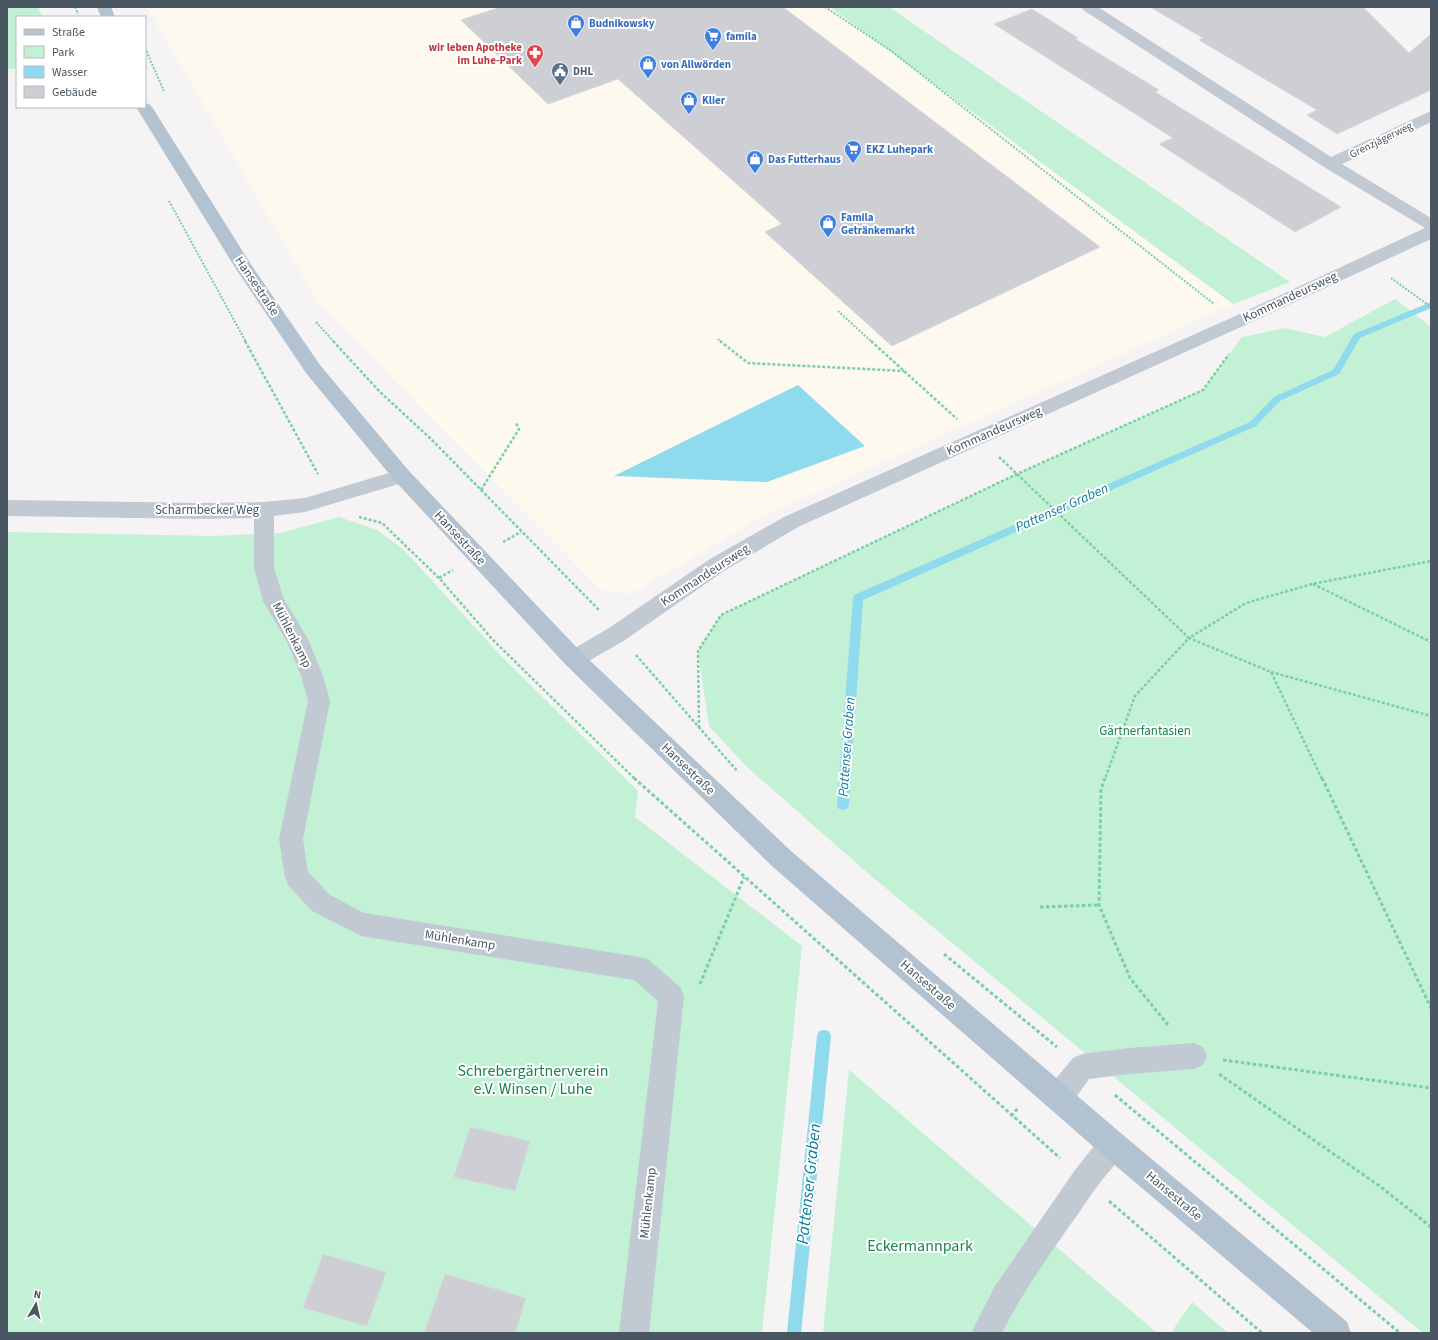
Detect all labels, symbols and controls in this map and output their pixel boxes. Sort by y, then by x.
shop icon: Budnikowsky [566,13,586,38]
legend [16,16,146,108]
place label: Budnikowsky [589,16,655,31]
text: Straße [52,24,85,41]
supermarket icon: famila [703,26,723,51]
place label: famila [726,29,757,44]
place label: wir leben Apotheke im Luhe-Park [428,40,522,68]
pharmacy icon: wir leben Apotheke im Luhe-Park [525,43,545,68]
text: Park [52,44,74,61]
shop icon: von Allwörden [638,54,658,79]
place label: von Allwörden [661,57,731,72]
public building icon: DHL [550,61,570,86]
text: Wasser [52,64,88,81]
place label: DHL [573,64,593,79]
text: Gebäude [52,84,97,101]
shop icon: Klier [679,90,699,115]
place label: Klier [702,93,726,108]
street label: Grenzjägerweg [1347,118,1415,162]
supermarket icon: EKZ Luhepark [843,139,863,164]
place label: EKZ Luhepark [866,142,933,157]
shop icon: Das Futterhaus [745,149,765,174]
place label: Das Futterhaus [768,152,841,167]
place label: Famila Getränkemarkt [841,210,916,238]
shop icon: Famila Getränkemarkt [818,213,838,238]
street label: Hansestraße [230,253,284,319]
street label: Kommandeursweg [1240,267,1341,327]
street label: Kommandeursweg [944,402,1045,460]
water label: Pattenser Graben [1012,479,1112,537]
street label: Scharmbecker Weg [155,501,260,519]
street label: Hansestraße [430,507,490,569]
street label: Kommandeursweg [657,539,753,610]
street label: Mühlenkamp [268,599,316,671]
water label: Pattenser Graben [834,696,860,798]
park label: Gärtnerfantasien [1099,722,1191,740]
street label: Hansestraße [657,739,719,799]
street label: Mühlenkamp [423,926,497,954]
street label: Hansestraße [896,956,960,1014]
park label: Schrebergärtnerverein e.V. Winsen / Luhe [458,1060,608,1100]
water label: Pattenser Graben [791,1122,827,1246]
street label: Mühlenkamp [635,1167,661,1239]
street label: Hansestraße [1142,1167,1206,1225]
park label: Eckermannpark [867,1235,973,1257]
north arrow [16,1284,56,1324]
text: N [33,1287,42,1303]

